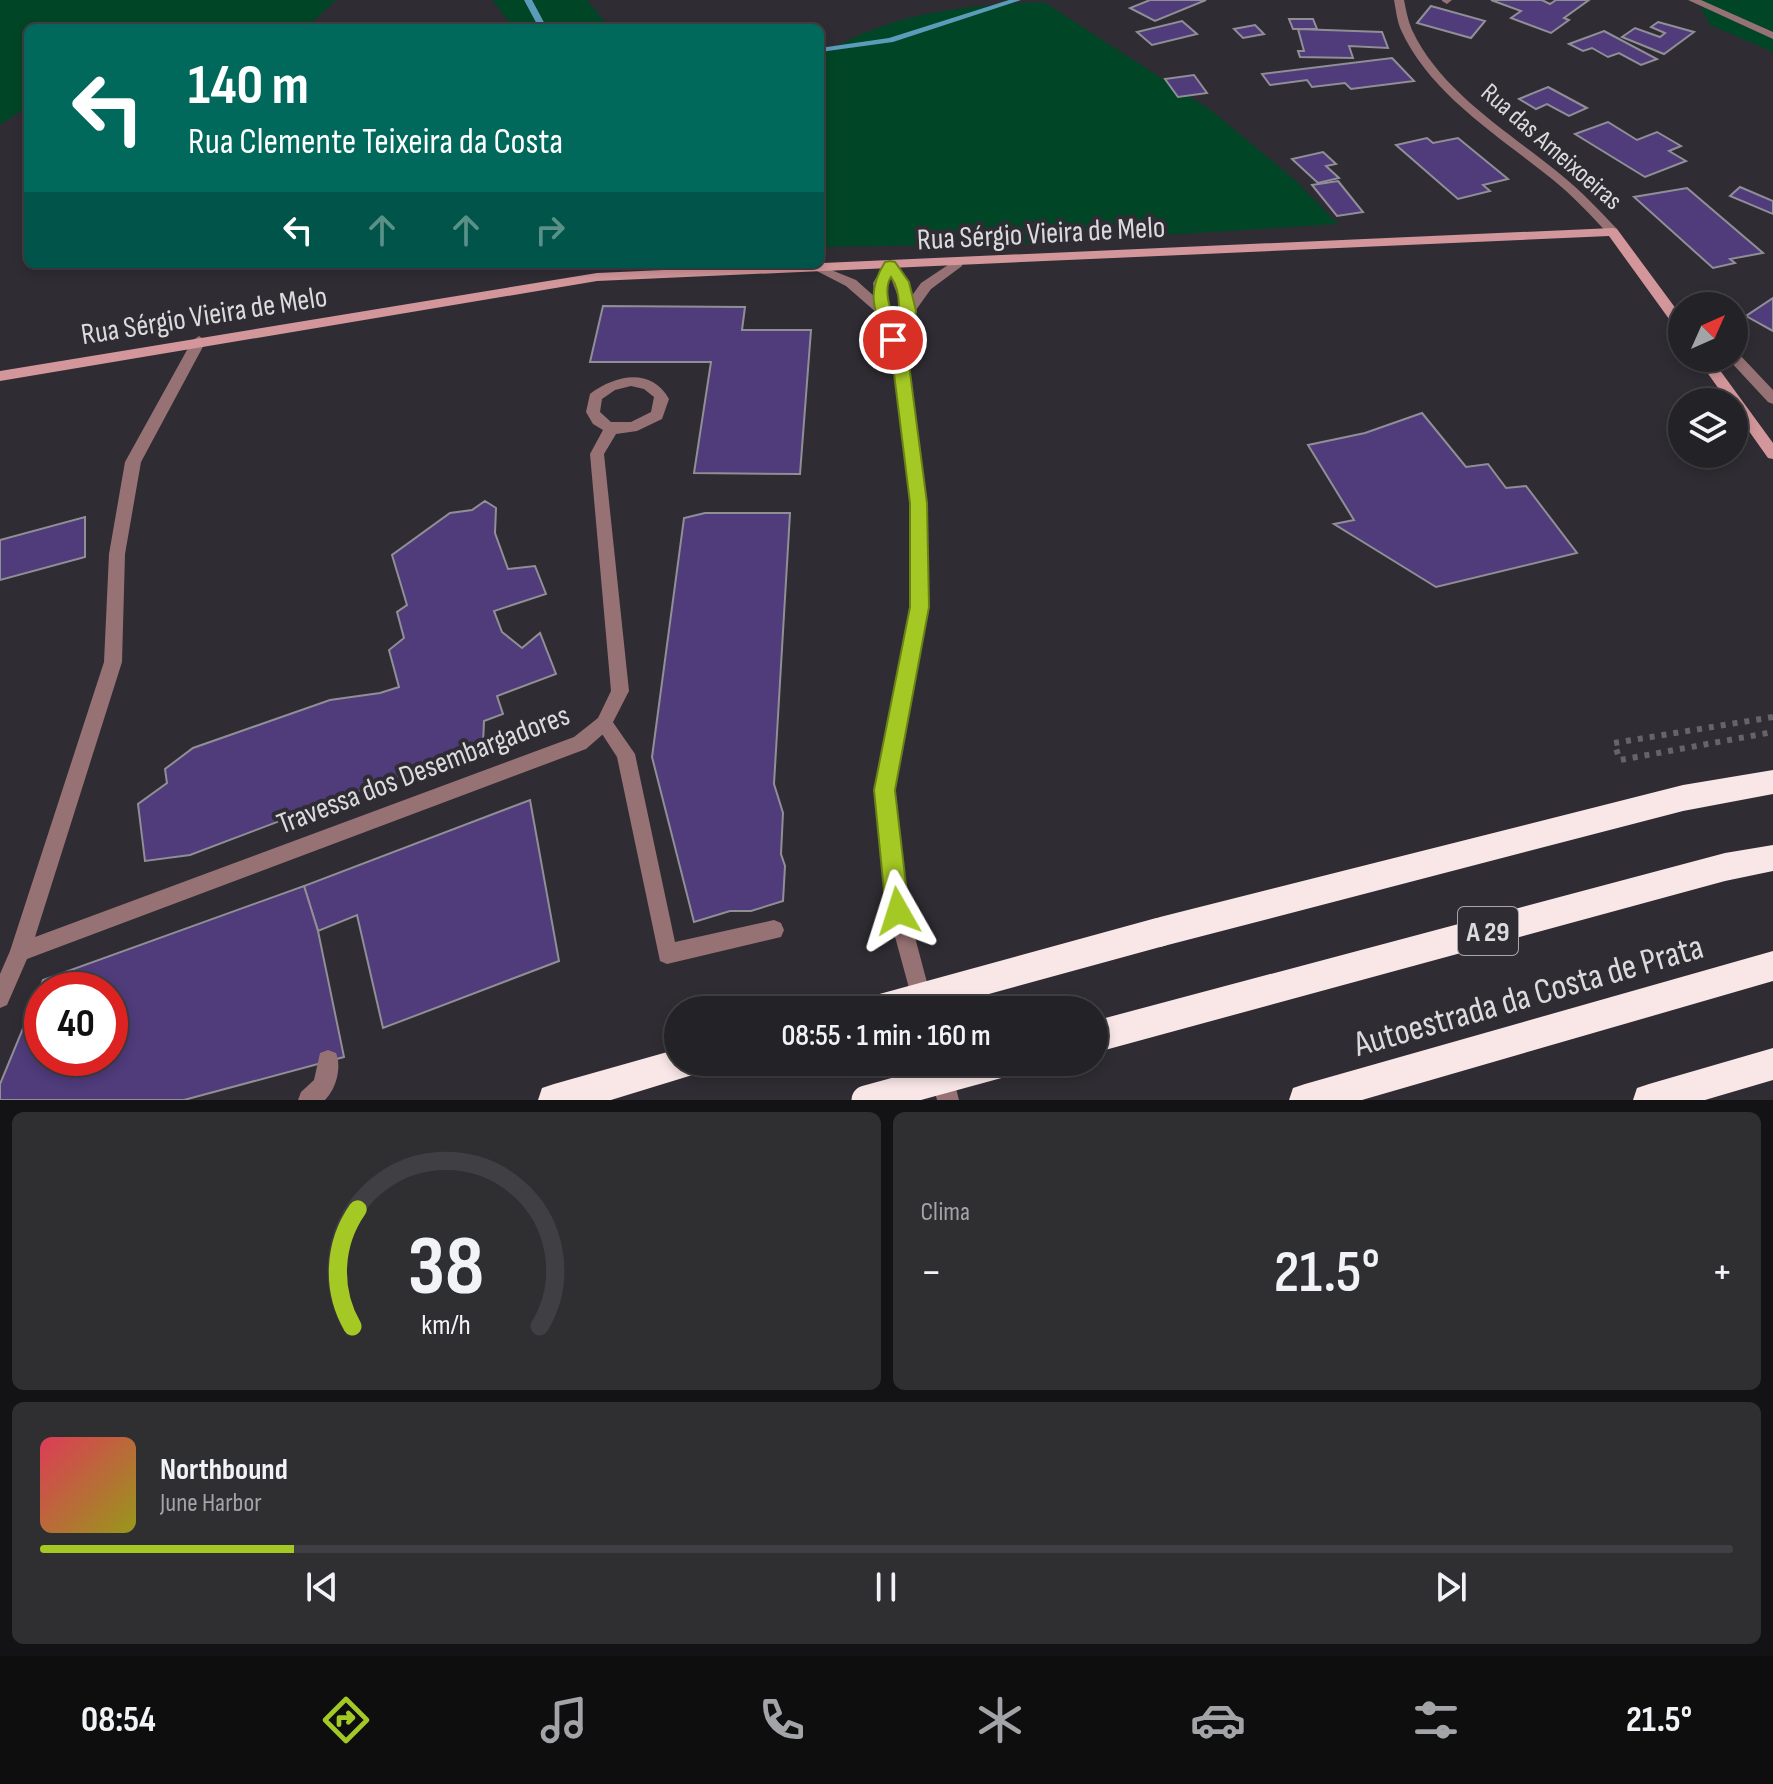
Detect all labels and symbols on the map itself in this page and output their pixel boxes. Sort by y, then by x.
street label: Rua das Ameixoeiras [1474,77,1628,217]
street label: Rua Sérgio Vieira de Melo [916,210,1166,258]
street label: Rua Sérgio Vieira de Melo [79,279,330,353]
north arrow [1668,292,1748,372]
pin [859,306,927,374]
street label: Travessa dos Desembargadores [272,697,575,842]
position arrow [856,869,940,953]
road number: A 29 [1458,907,1518,955]
street label: Autoestrada da Costa de Prata [1348,926,1708,1067]
speed limit sign: 40 [24,972,128,1076]

